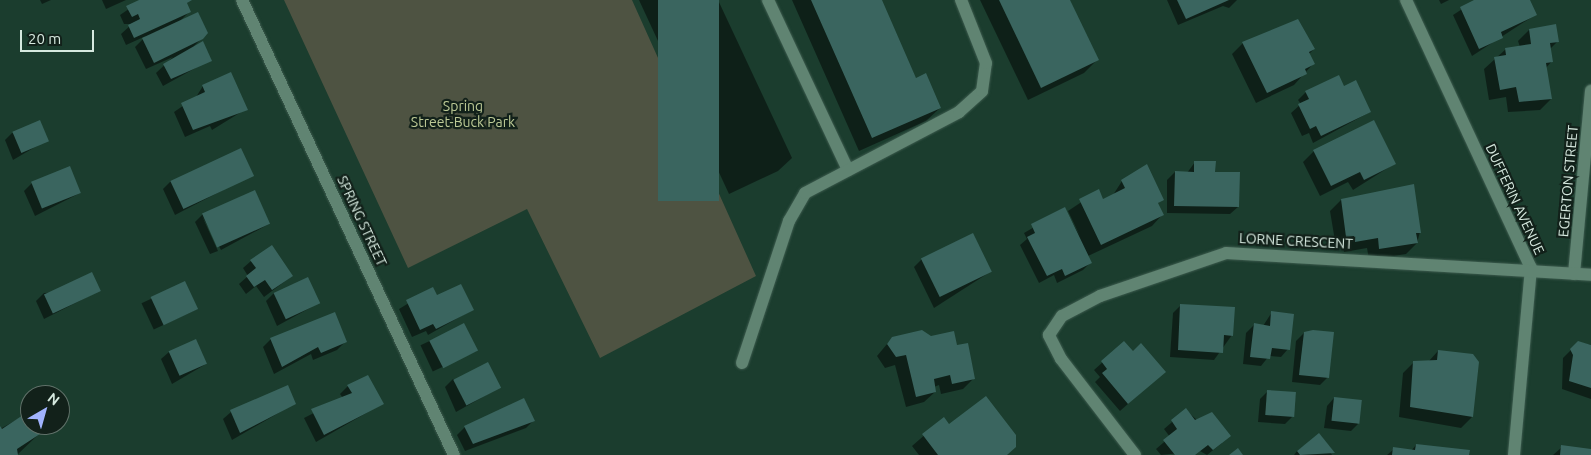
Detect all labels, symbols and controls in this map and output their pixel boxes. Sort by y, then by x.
scale bar [22,20,96,52]
text: 20 m [28,30,61,47]
park label: Spring Street-Buck Park [411,98,515,130]
street label: EGERTON STREET [1555,124,1581,238]
street label: DUFFERIN AVENUE [1482,141,1548,257]
street label: SPRING STREET [334,173,390,269]
street label: LORNE CRESCENT [1239,230,1353,252]
north arrow [20,385,70,435]
text: N [45,389,63,408]

